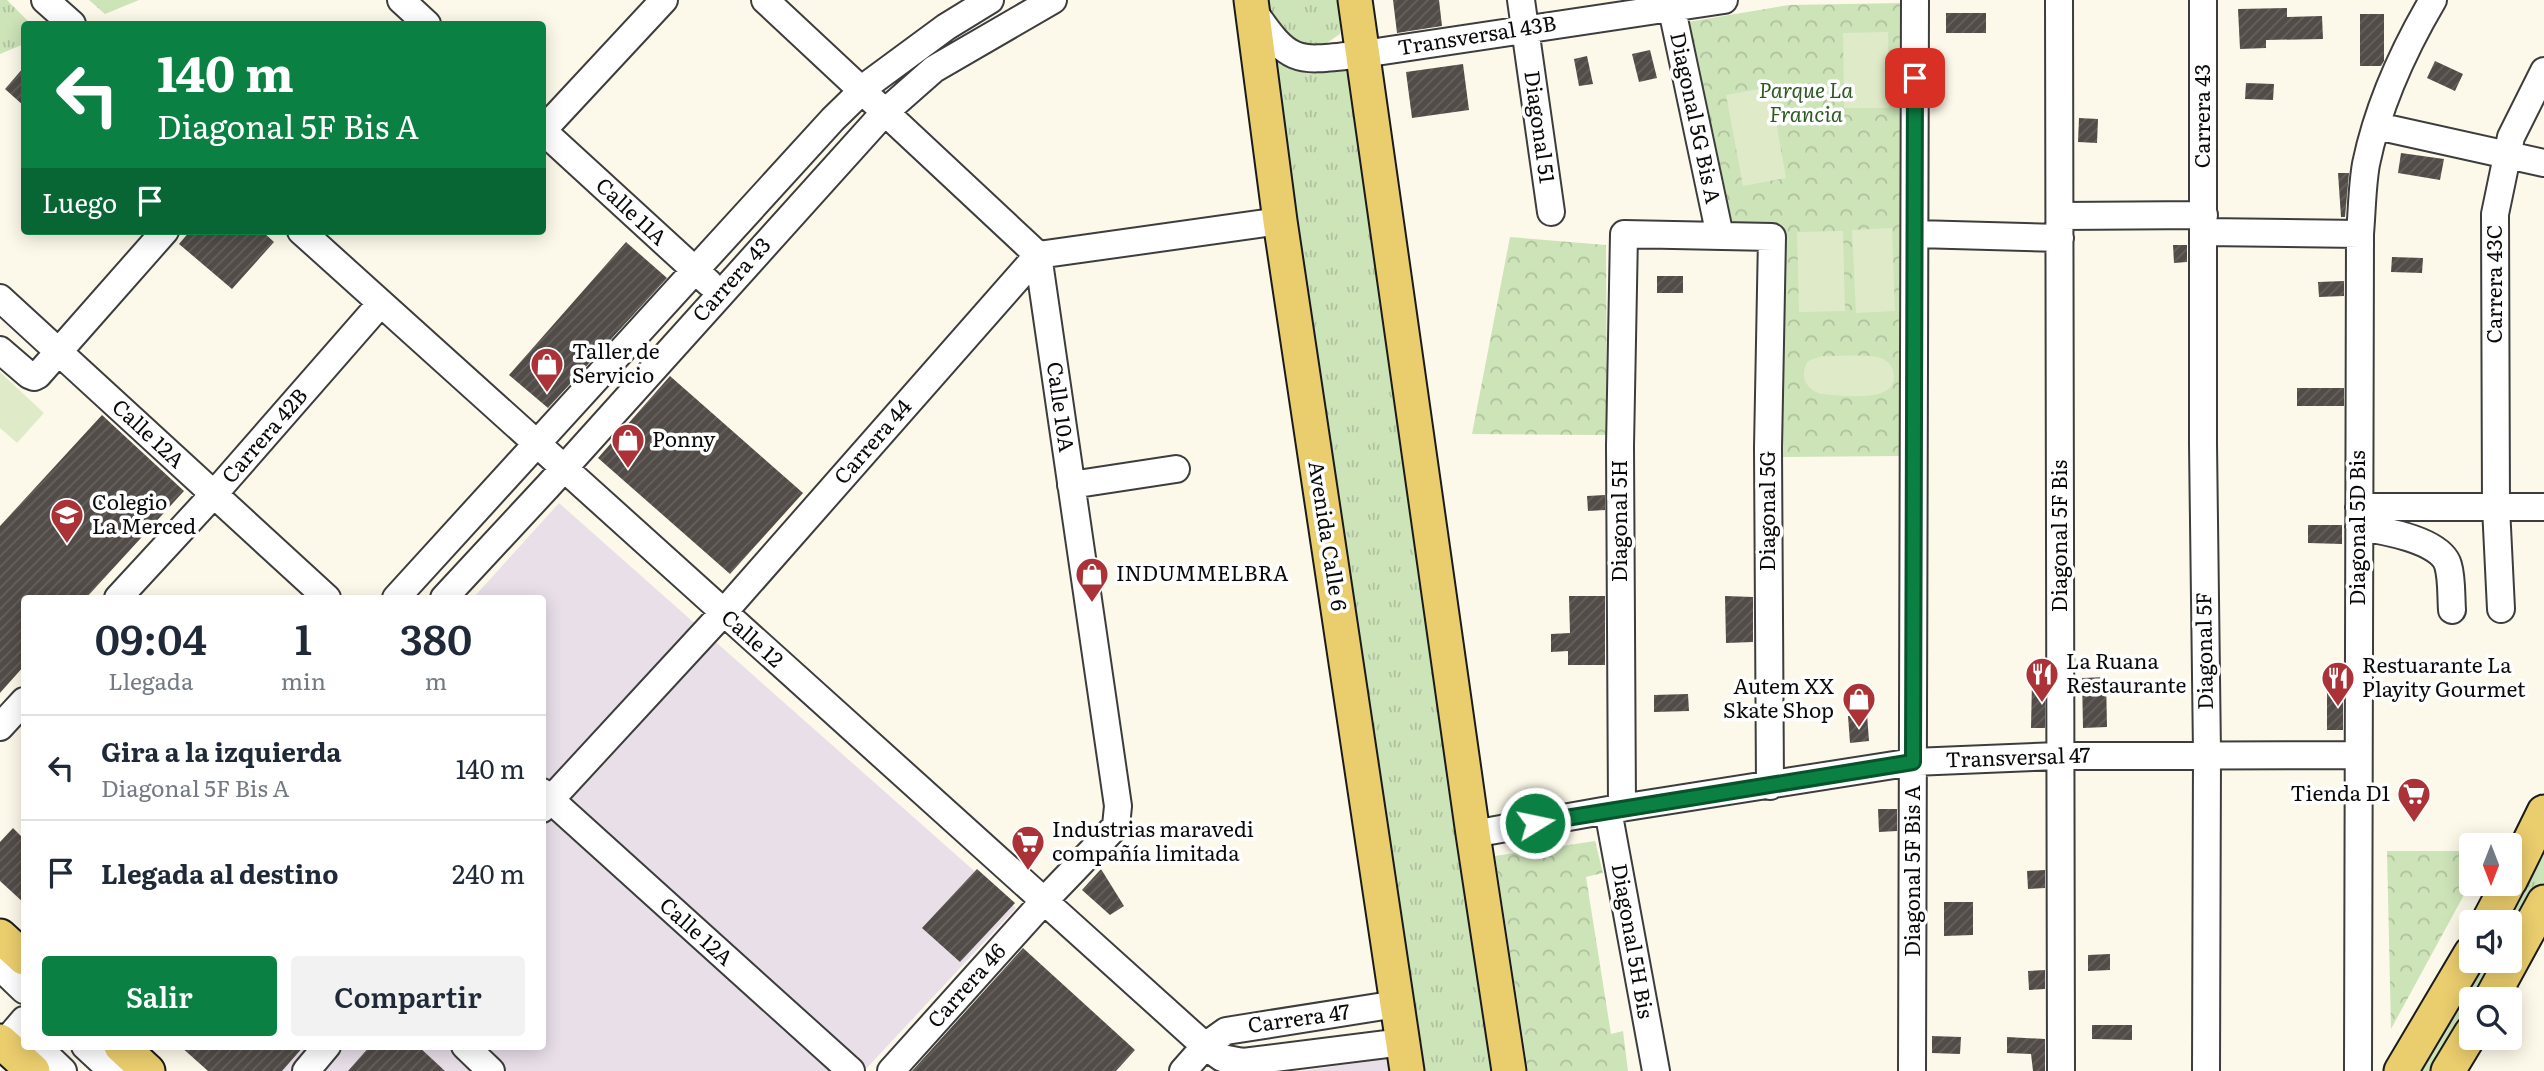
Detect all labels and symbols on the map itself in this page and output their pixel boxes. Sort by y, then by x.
street label: Transversal 43B [1395,6,1558,61]
street label: Diagonal 5G Bis A [1664,29,1731,207]
pin [1885,48,1945,108]
street label: Carrera 43 [2185,64,2216,168]
street label: Diagonal 51 [1518,68,1565,185]
park label: Parque La Francia [1759,73,1853,128]
street label: Calle 11A [590,169,676,252]
street label: Carrera 43C [2477,224,2508,344]
street label: Carrera 43 [684,229,777,327]
place label: Taller de Servicio [572,334,660,389]
shop icon: Taller de Servicio [528,345,566,394]
street label: Calle 10A [1041,359,1084,454]
street label: Carrera 42B [213,380,313,489]
street label: Calle 12A [106,390,193,474]
street label: Carrera 44 [825,390,917,490]
shop icon: Ponny [609,421,647,470]
place label: Ponny [652,422,716,453]
street label: Diagonal 5G [1750,450,1781,571]
street label: Diagonal 5D Bis [2340,450,2371,606]
street label: Avenida Calle 6 [1302,458,1357,613]
street label: Diagonal 5H [1602,460,1633,582]
street label: Diagonal 5F Bis [2042,460,2073,612]
place label: Colegio La Merced [92,485,196,540]
school or university icon: Colegio La Merced [48,496,86,545]
shop icon: INDUMMELBRA [1073,555,1111,604]
place label: INDUMMELBRA [1116,556,1289,587]
street label: Diagonal 5F [2186,592,2219,710]
street label: Calle 12 [716,601,792,673]
place label: La Ruana Restaurante [2066,644,2187,699]
place label: Restuarante La Playity Gourmet [2362,648,2526,703]
restaurant icon: La Ruana Restaurante [2023,655,2061,704]
restaurant icon: Restuarante La Playity Gourmet [2319,659,2357,708]
place label: Autem XX Skate Shop [1723,669,1834,724]
shop icon: Autem XX Skate Shop [1840,680,1878,729]
street label: Transversal 47 [1945,737,2091,774]
supermarket icon: Tienda D1 [2395,775,2433,824]
place label: Tienda D1 [2290,776,2390,807]
street label: Diagonal 5F Bis A [1895,784,1926,957]
position arrow [1498,786,1572,860]
place label: Industrias maravedi compañía limitada [1052,812,1254,867]
supermarket icon: Industrias maravedi compañía limitada [1009,823,1047,872]
north arrow [2459,833,2522,896]
street label: Diagonal 5H Bis [1606,861,1663,1021]
street label: Calle 12A [654,889,742,972]
street label: Carrera 46 [919,935,1012,1033]
street label: Carrera 47 [1246,994,1352,1039]

